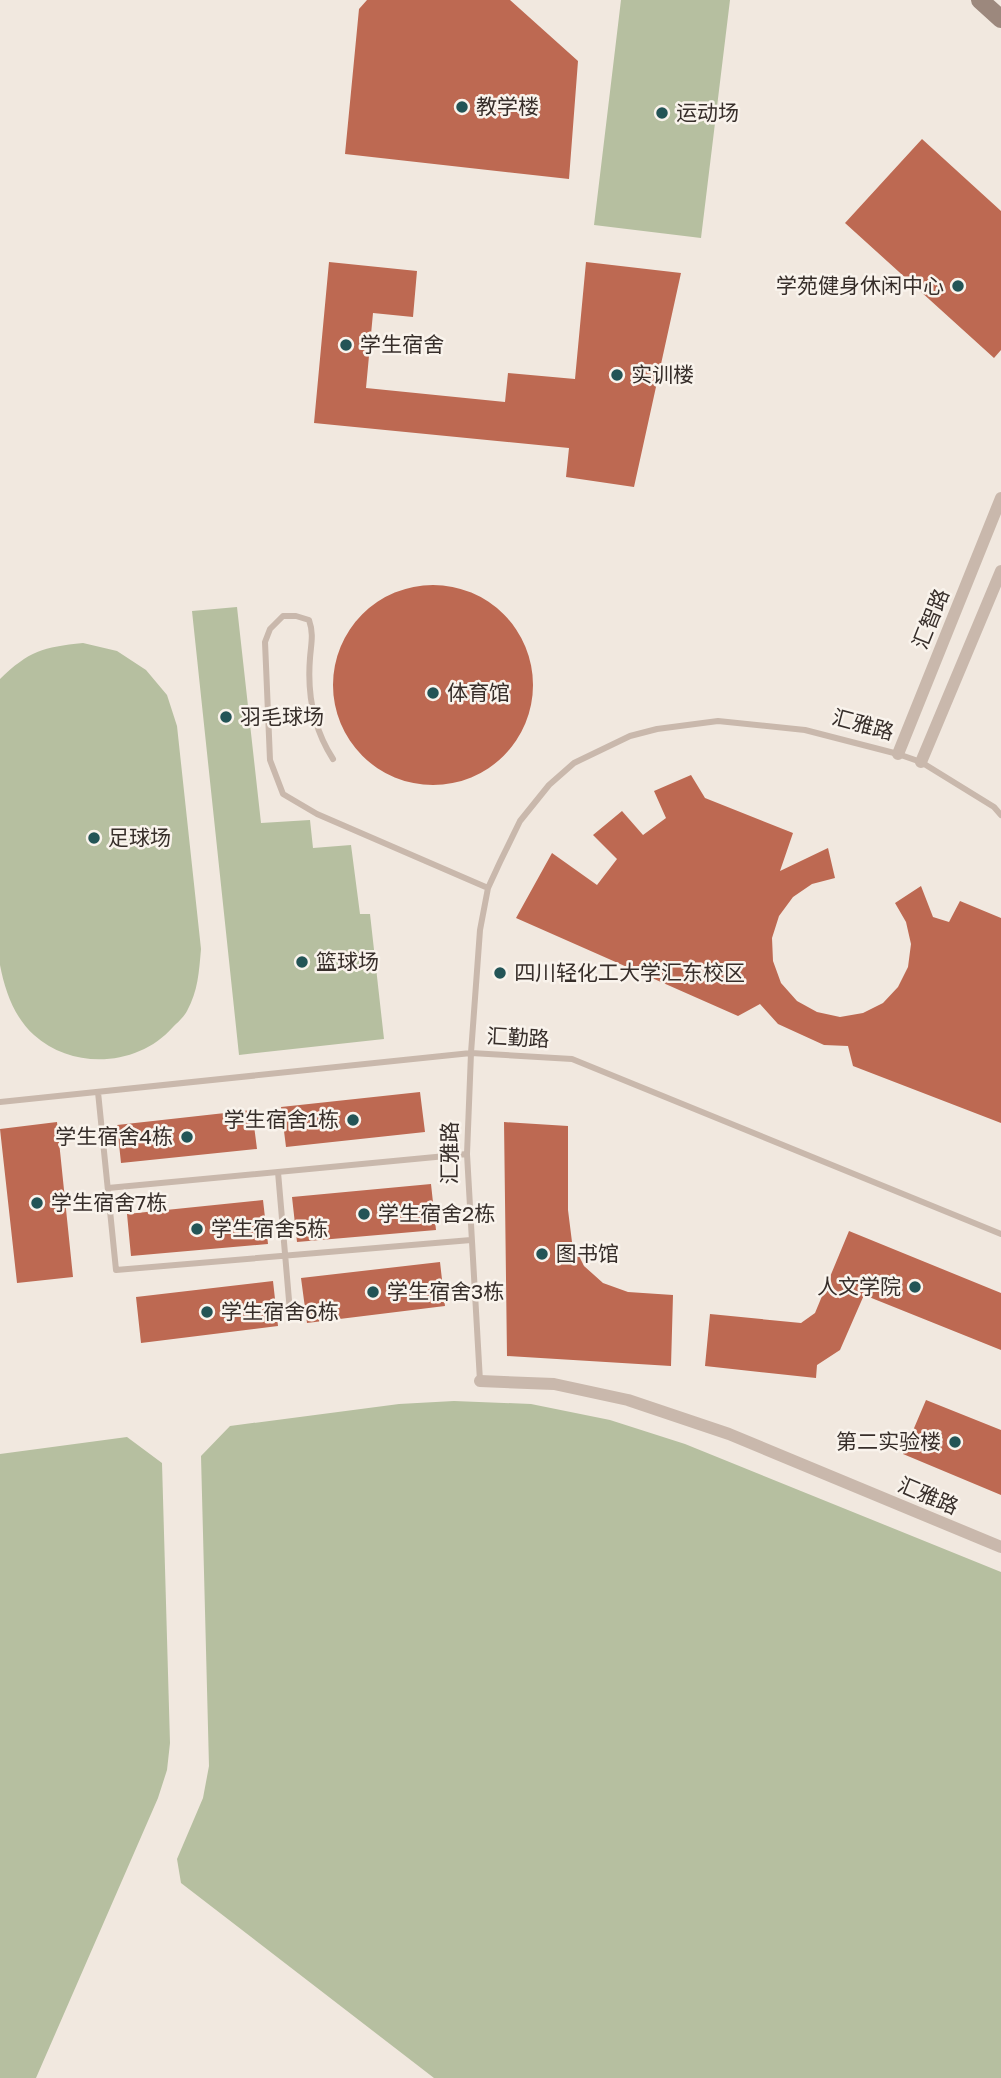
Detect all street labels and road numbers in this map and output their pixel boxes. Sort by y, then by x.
street label: 汇智路 [906,585,954,653]
street label: 汇雅路 [829,703,897,745]
street label: 汇勤路 [486,1022,550,1052]
street label: 汇雅路 [436,1122,462,1185]
street label: 汇雅路 [894,1471,962,1519]

